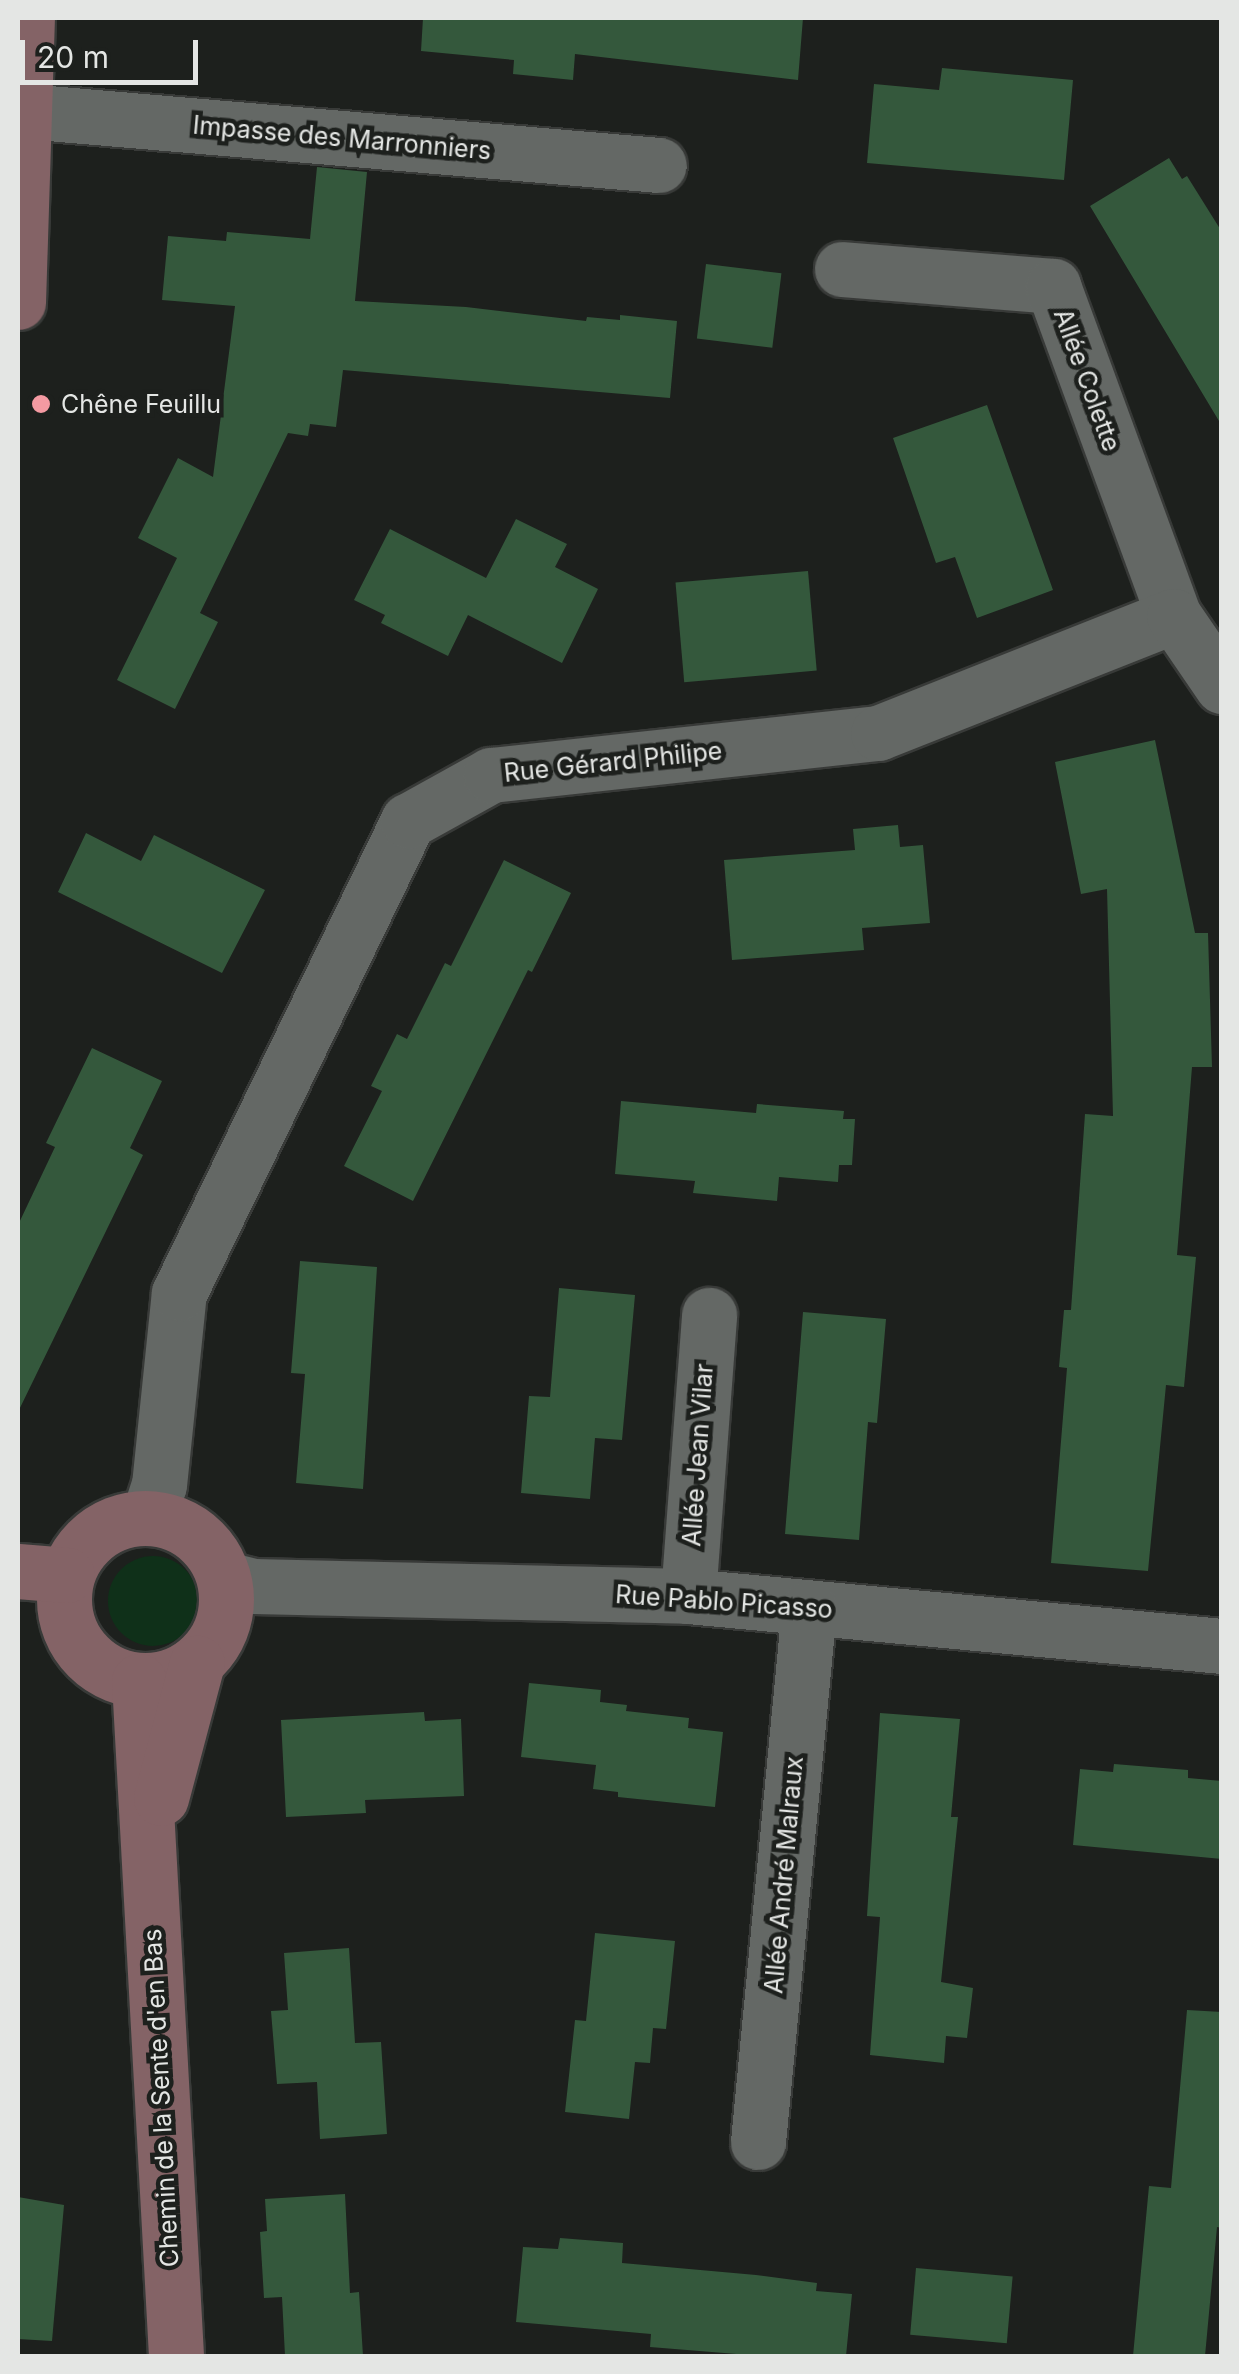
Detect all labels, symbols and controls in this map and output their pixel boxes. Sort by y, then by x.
scale bar [25,20,202,82]
text: 20 m [37,39,109,75]
street label: Impasse des Marronniers [192,110,492,166]
street label: Allée Colette [1047,305,1127,455]
place label: Chêne Feuillu [61,389,221,419]
marker: Chêne Feuillu [30,393,52,415]
street label: Rue Gérard Philipe [502,736,724,788]
street label: Allée Jean Vilar [677,1363,719,1547]
street label: Rue Pablo Picasso [614,1579,834,1625]
street label: Allée André Malraux [759,1755,809,1995]
street label: Chemin de la Sente d'en Bas [137,1928,185,2268]

